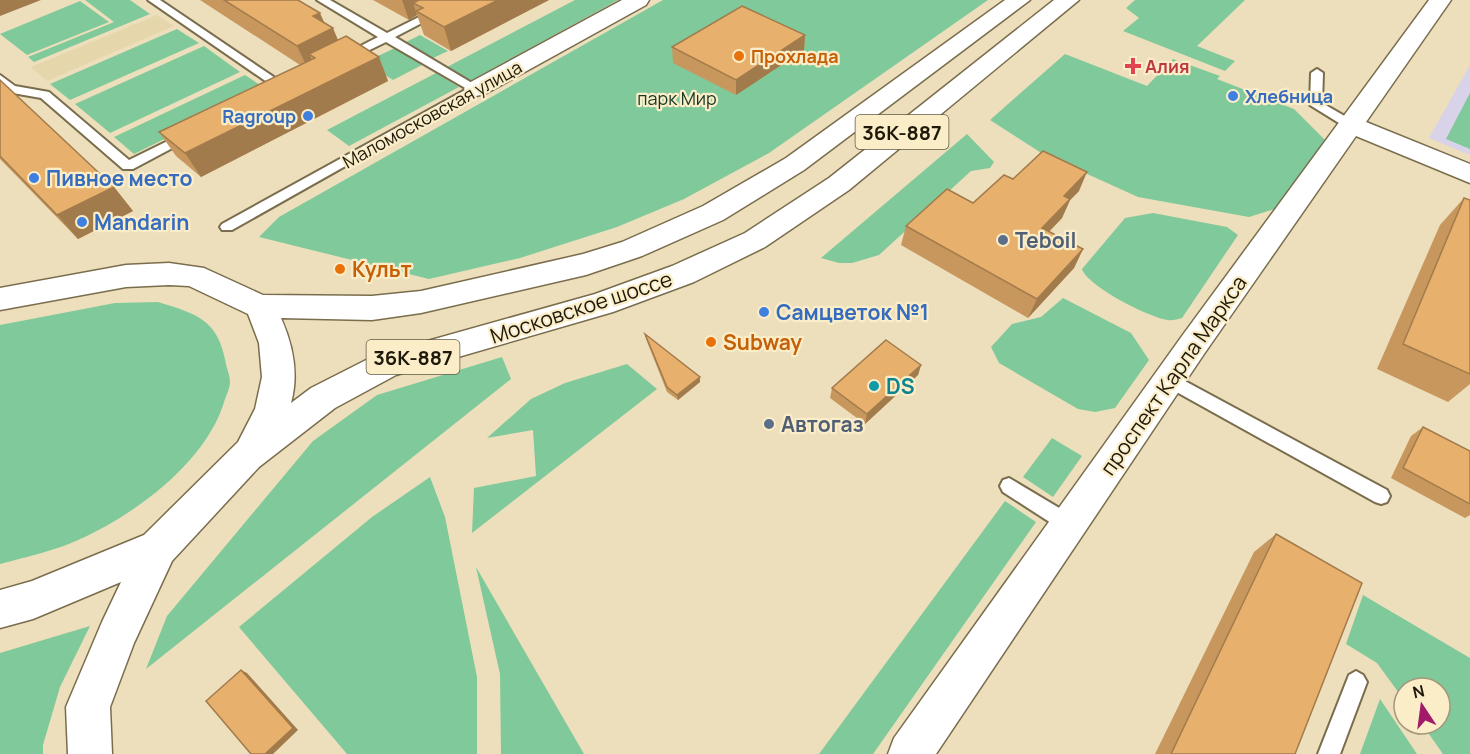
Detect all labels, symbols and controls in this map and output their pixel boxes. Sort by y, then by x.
place label: Прохлада [751,44,839,68]
marker: Прохлада [732,49,746,63]
place label: Алия [1145,54,1189,78]
street label: Маломосковская улица [338,55,526,173]
marker: Алия [1126,59,1140,73]
place label: Хлебница [1245,84,1333,108]
park label: парк Мир [637,86,717,110]
marker: Хлебница [1226,89,1240,103]
place label: Ragroup [222,104,296,128]
marker: Ragroup [301,109,315,123]
road number: 36К-887 [856,115,948,149]
place label: Пивное место [46,164,192,192]
marker: Пивное место [27,171,41,185]
place label: Mandarin [94,208,189,236]
marker: Mandarin [75,215,89,229]
place label: Teboil [1015,226,1076,254]
marker: Teboil [996,233,1010,247]
place label: Культ [352,255,412,283]
marker: Культ [333,262,347,276]
street label: Московское шоссе [486,264,676,350]
street label: проспект Карла Маркса [1093,270,1253,480]
place label: Самцветок №1 [776,298,929,326]
marker: Самцветок №1 [757,305,771,319]
place label: Subway [723,328,802,356]
marker: Subway [704,335,718,349]
road number: 36К-887 [366,340,460,374]
place label: DS [886,372,915,400]
marker: DS [867,379,881,393]
place label: Автогаз [781,410,864,438]
marker: Автогаз [762,417,776,431]
north arrow [1392,676,1452,736]
text: N [1411,679,1427,703]

